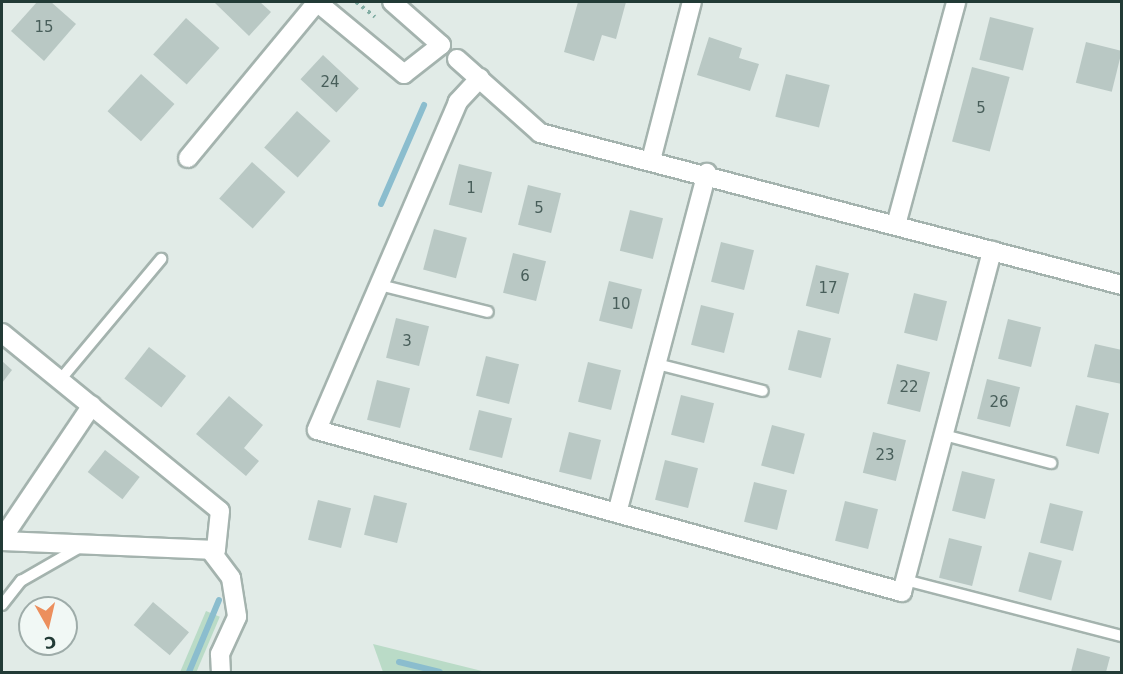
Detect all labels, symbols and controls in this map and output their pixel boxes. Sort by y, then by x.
house number: 15 [34,19,54,37]
house number: 24 [320,74,340,92]
house number: 5 [976,100,986,118]
house number: 1 [466,180,476,198]
house number: 5 [534,200,544,218]
house number: 6 [520,268,530,286]
house number: 17 [818,280,838,298]
house number: 10 [611,296,631,314]
house number: 3 [402,333,412,351]
house number: 22 [899,379,919,397]
house number: 26 [989,394,1009,412]
house number: 23 [875,447,895,465]
north arrow [18,596,78,656]
text: С [43,632,57,653]

